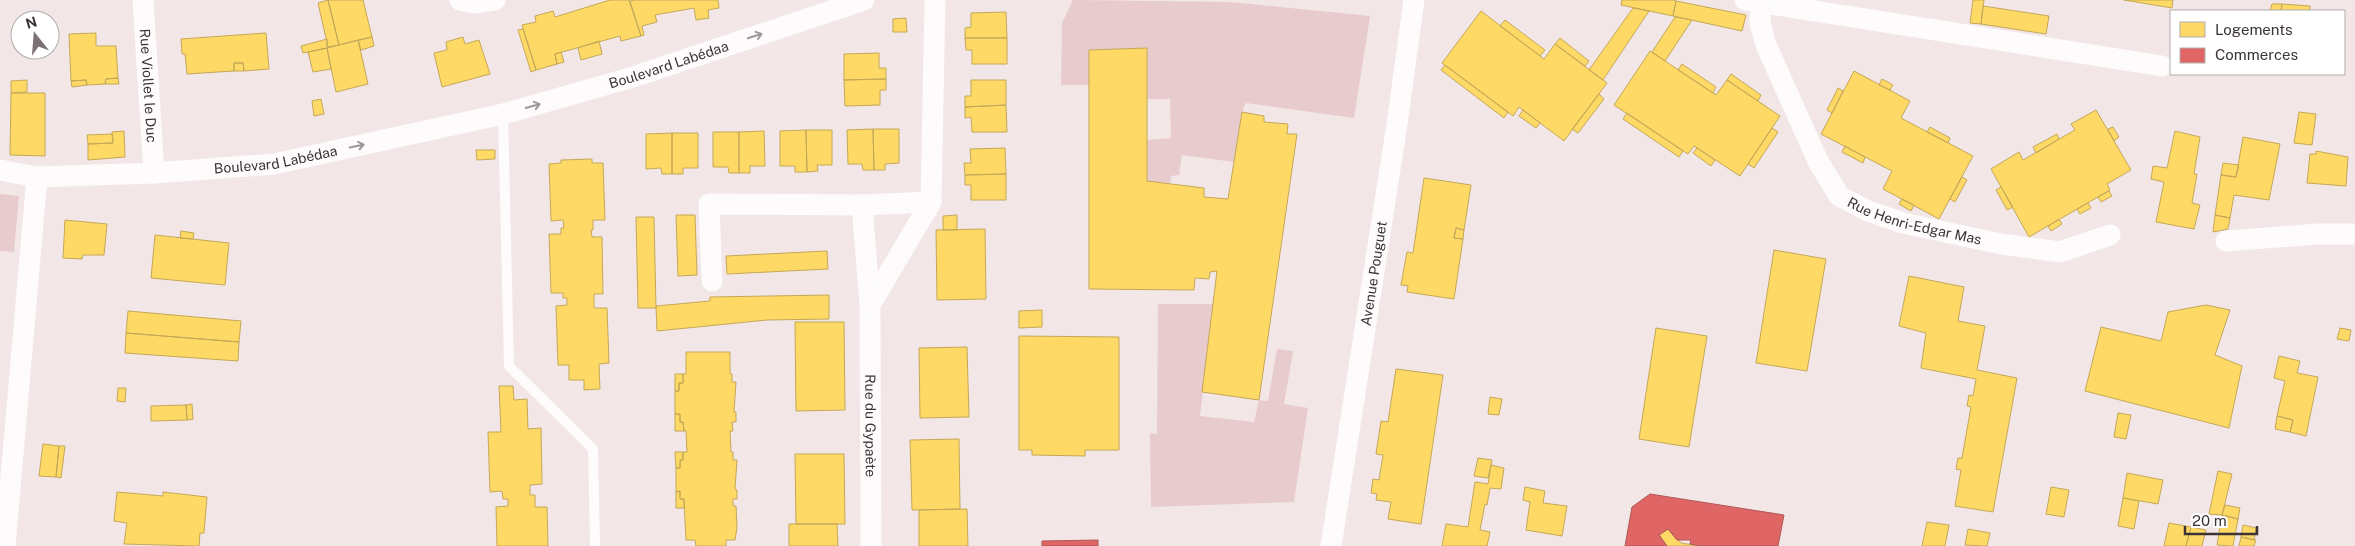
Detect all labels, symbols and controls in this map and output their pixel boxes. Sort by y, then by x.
north arrow [10,10,60,60]
legend [2170,10,2345,75]
text: N [24,13,39,32]
text: Logements [2215,21,2293,38]
street label: Rue Viollet le Duc [137,28,160,143]
one-way arrow [747,31,763,41]
street label: Boulevard Labédaa [607,38,730,91]
text: Commerces [2215,46,2298,63]
one-way arrow [525,100,541,110]
one-way arrow [349,141,365,150]
street label: Boulevard Labédaa [213,142,339,176]
street label: Rue Henri-Edgar Mas [1845,194,1983,248]
street label: Avenue Pouguet [1358,220,1390,327]
street label: Rue du Gypaète [862,374,879,477]
scale bar [2185,504,2258,536]
text: 20 m [2192,512,2227,529]

